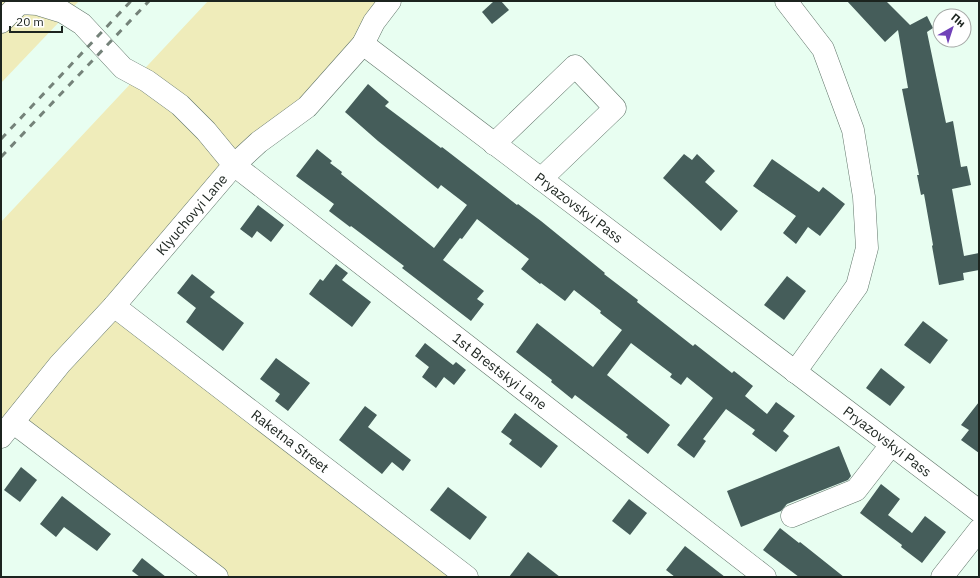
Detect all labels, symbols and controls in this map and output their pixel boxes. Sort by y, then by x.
scale bar [10,8,62,34]
north arrow [932,8,972,48]
text: Пн [948,10,968,30]
text: 20 m [16,14,44,29]
street label: Pryazovskyi Pass [531,168,627,247]
street label: Klyuchovyi Lane [152,170,232,259]
street label: 1st Brestskyi Lane [449,329,551,414]
street label: Pryazovskyi Pass [840,402,935,481]
street label: Raketna Street [248,406,333,477]

